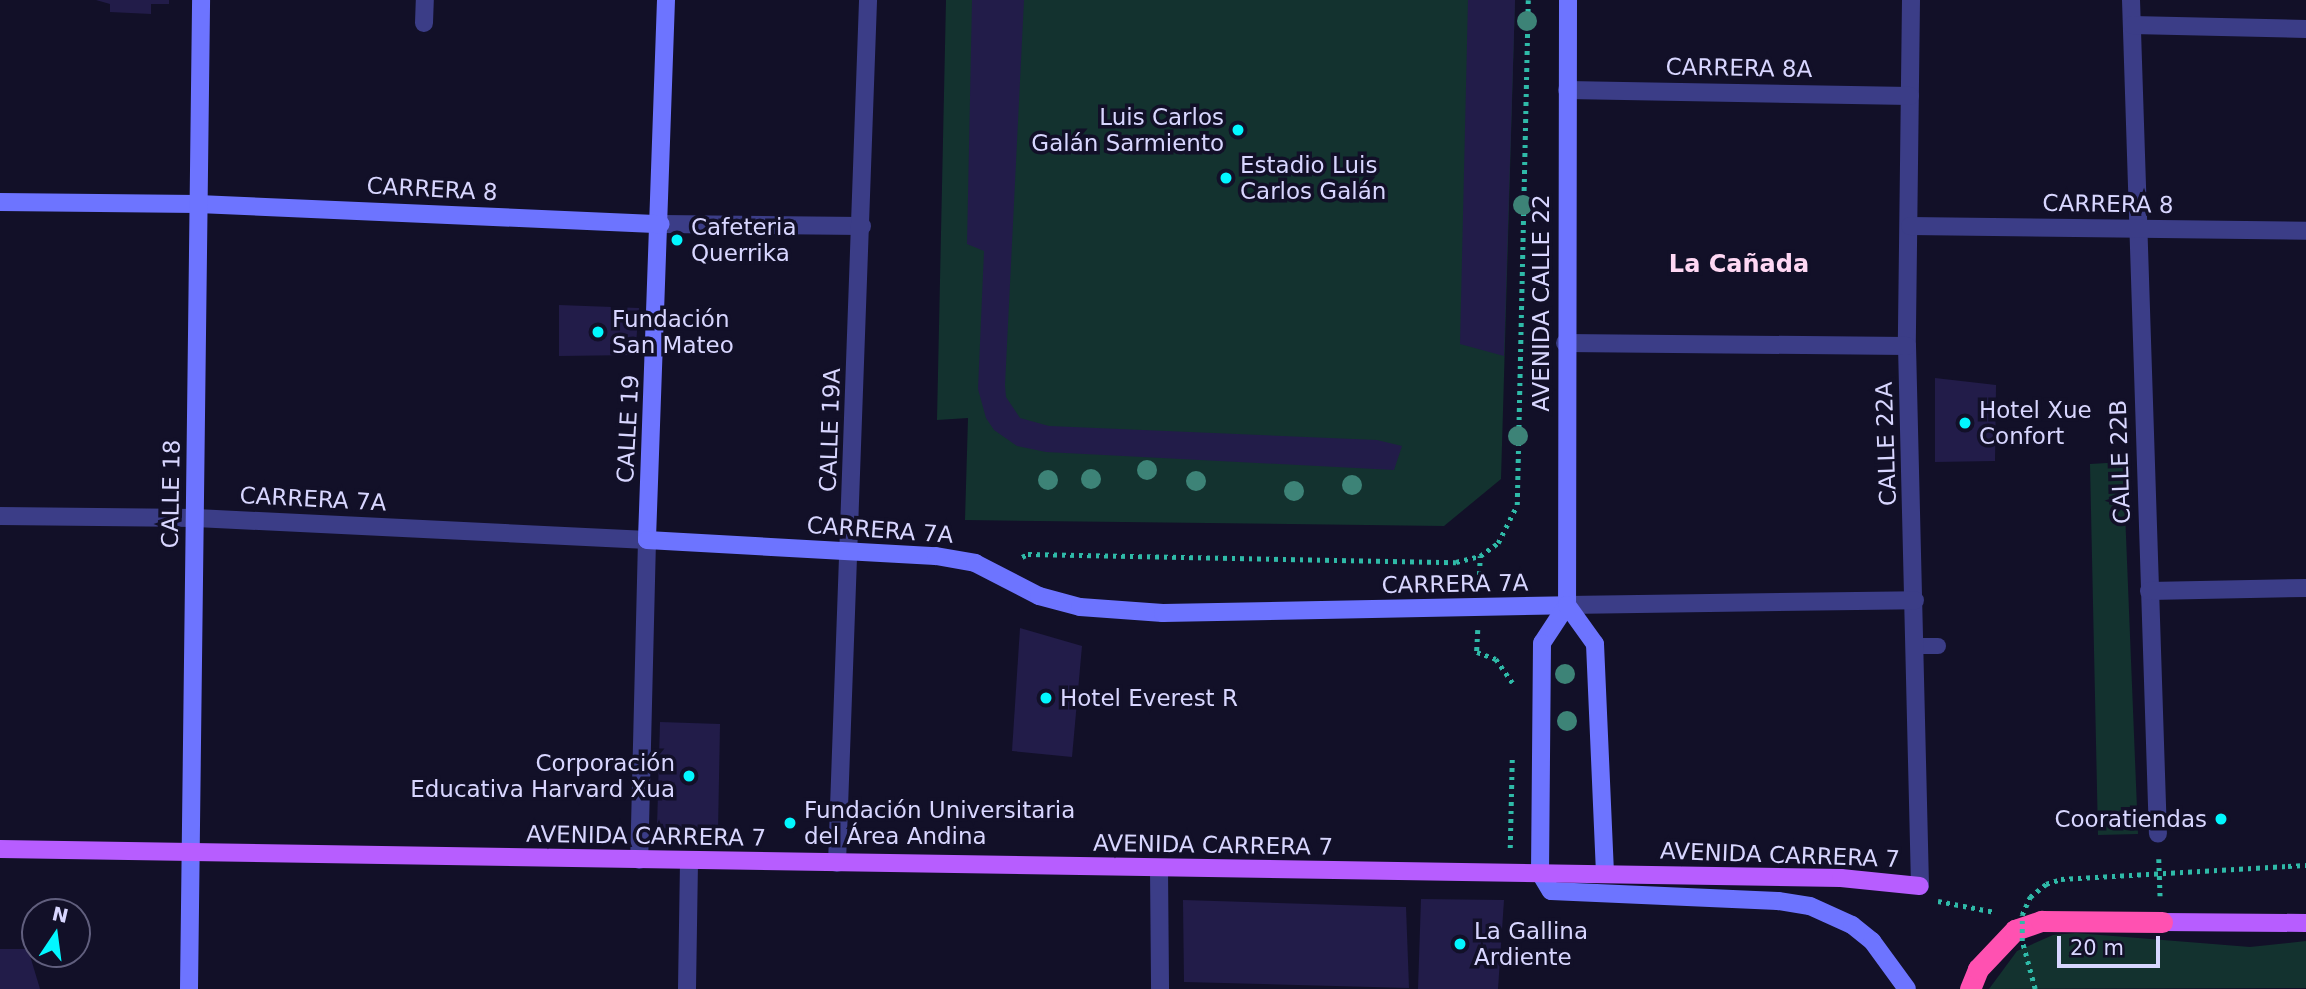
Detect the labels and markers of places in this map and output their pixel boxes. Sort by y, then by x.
place label: Luis Carlos Galán Sarmiento [1031,103,1224,157]
marker: Luis Carlos Galán Sarmiento [1230,122,1246,138]
place label: Estadio Luis Carlos Galán [1240,151,1386,205]
marker: Estadio Luis Carlos Galán [1218,170,1234,186]
place label: Cafeteria Querrika [691,213,797,267]
marker: Cafeteria Querrika [669,232,685,248]
place label: Fundación San Mateo [612,305,734,359]
marker: Fundación San Mateo [590,324,606,340]
place label: Hotel Xue Confort [1979,396,2092,450]
marker: Hotel Xue Confort [1957,415,1973,431]
place label: Hotel Everest R [1060,684,1238,712]
marker: Hotel Everest R [1038,690,1054,706]
place label: Corporación Educativa Harvard Xua [410,749,675,803]
marker: Corporación Educativa Harvard Xua [681,768,697,784]
place label: Fundación Universitaria del Área Andina [804,796,1075,850]
place label: Cooratiendas [2054,805,2207,833]
marker: Cooratiendas [2213,811,2229,827]
marker: Fundación Universitaria del Área Andina [782,815,798,831]
place label: La Gallina Ardiente [1474,917,1588,971]
marker: La Gallina Ardiente [1452,936,1468,952]

